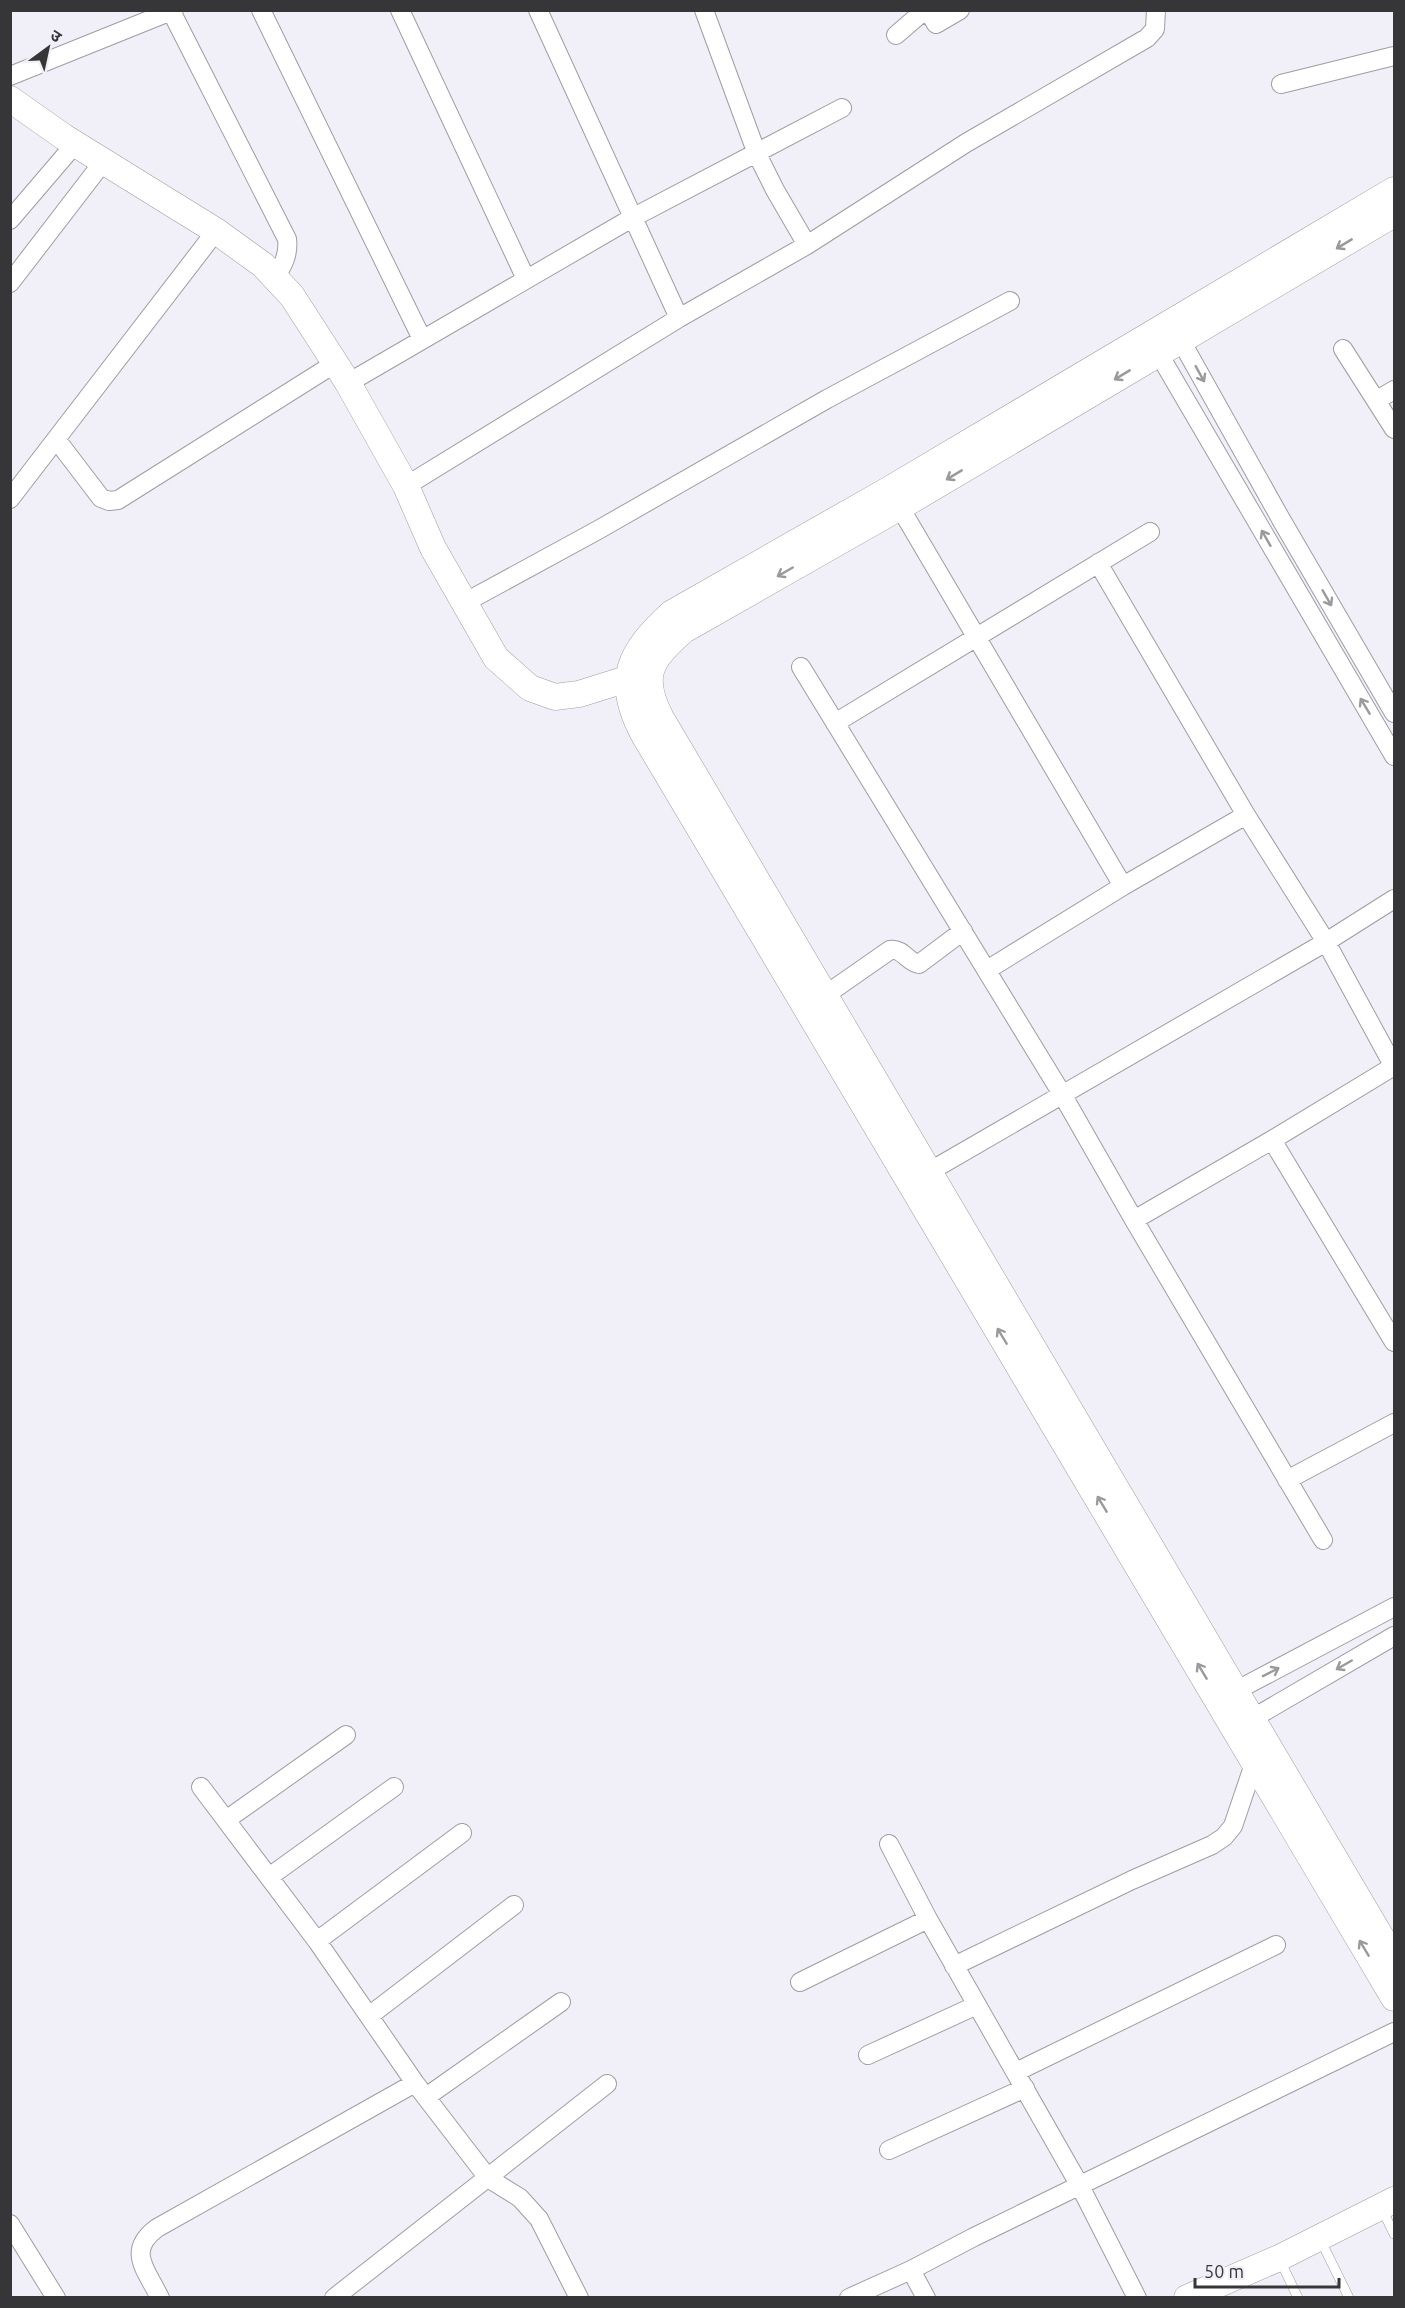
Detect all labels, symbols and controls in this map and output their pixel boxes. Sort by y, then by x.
north arrow [18,18,78,78]
text: उ [47,25,66,46]
one-way arrow [1336,238,1353,250]
one-way arrow [1194,365,1206,382]
one-way arrow [1114,369,1131,381]
one-way arrow [946,469,963,481]
one-way arrow [1260,530,1272,547]
one-way arrow [777,567,795,578]
one-way arrow [1322,589,1334,606]
one-way arrow [1358,698,1370,715]
one-way arrow [996,1328,1008,1345]
one-way arrow [1096,1496,1108,1513]
one-way arrow [1336,1660,1353,1672]
one-way arrow [1195,1663,1207,1680]
one-way arrow [1261,1666,1279,1677]
one-way arrow [1358,1940,1370,1957]
scale bar [1195,2251,1339,2289]
text: 50 m [1204,2261,1244,2281]

